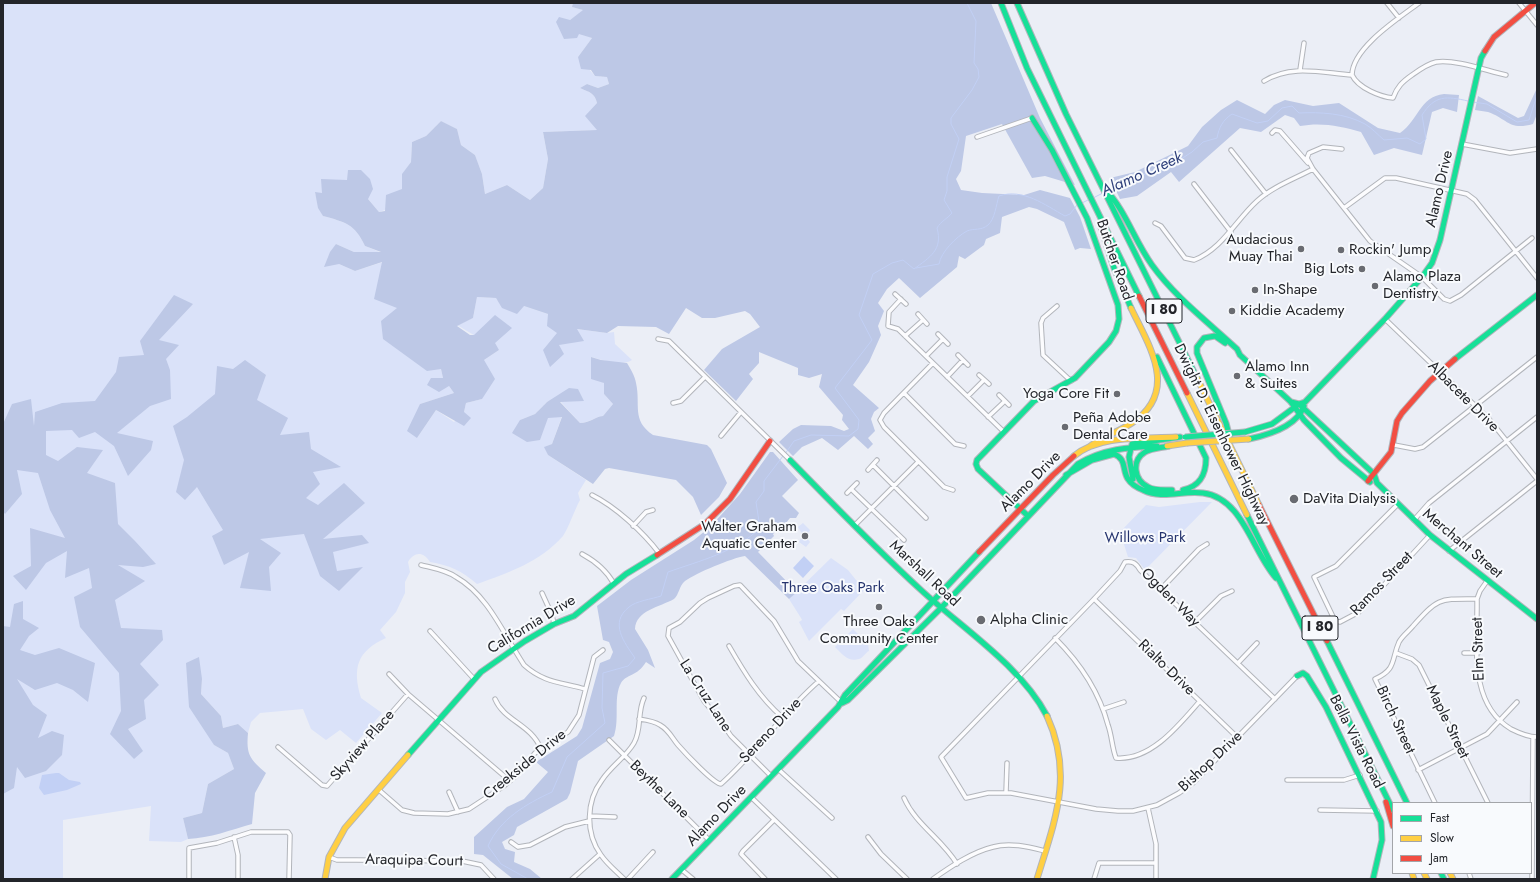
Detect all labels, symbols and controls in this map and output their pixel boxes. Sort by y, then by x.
water label: Alamo Creek [1099,149,1185,201]
street label: Alamo Drive [1422,149,1458,229]
street label: Butcher Road [1092,217,1136,303]
place label: Audacious Muay Thai [1227,231,1293,266]
place label: Rockin' Jump [1349,241,1431,259]
marker: Audacious Muay Thai [1296,244,1306,254]
marker: Rockin' Jump [1336,245,1346,255]
place label: Big Lots [1304,260,1354,278]
marker: Big Lots [1357,264,1367,274]
place label: Alamo Plaza Dentistry [1383,268,1461,303]
place label: In-Shape [1263,281,1317,299]
marker: Alamo Plaza Dentistry [1370,281,1380,291]
marker: In-Shape [1250,285,1260,295]
road number: I 80 [1146,299,1182,323]
place label: Kiddie Academy [1240,302,1344,320]
marker: Kiddie Academy [1227,306,1237,316]
street label: Dwight D. Eisenhower Highway [1169,341,1273,529]
place label: Alamo Inn & Suites [1245,358,1309,393]
street label: Albacete Drive [1424,358,1502,436]
marker: Alamo Inn & Suites [1232,371,1242,381]
place label: Yoga Core Fit [1023,385,1109,403]
marker: Yoga Core Fit [1112,389,1122,399]
place label: Peña Adobe Dental Care [1073,409,1151,444]
marker: Peña Adobe Dental Care [1060,422,1070,432]
street label: Alamo Drive [997,448,1065,516]
place label: DaVita Dialysis [1303,490,1396,508]
marker: DaVita Dialysis [1288,493,1300,505]
street label: Merchant Street [1418,505,1506,583]
place label: Walter Graham Aquatic Center [701,518,797,553]
park label: Willows Park [1104,529,1186,547]
marker: Walter Graham Aquatic Center [800,531,810,541]
street label: Marshall Road [885,537,963,611]
street label: Ramos Street [1347,548,1417,620]
street label: Ogden Way [1137,565,1203,631]
park label: Three Oaks Park [782,579,884,597]
street label: California Drive [485,592,579,658]
marker: Three Oaks Community Center [874,602,884,612]
place label: Alpha Clinic [990,611,1068,629]
place label: Three Oaks Community Center [820,613,938,648]
marker: Alpha Clinic [975,614,987,626]
road number: I 80 [1302,616,1338,640]
street label: Elm Street [1469,617,1489,681]
street label: Rialto Drive [1134,636,1198,700]
street label: La Cruz Lane [675,656,735,736]
street label: Maple Street [1422,682,1472,762]
street label: Birch Street [1372,683,1418,757]
street label: Bella Vista Road [1325,692,1387,792]
street label: Sereno Drive [736,695,806,767]
street label: Skyview Place [327,707,399,785]
street label: Creekside Drive [480,726,570,804]
street label: Bishop Drive [1175,728,1247,796]
street label: Beythe Lane [626,757,692,823]
street label: Alamo Drive [683,782,751,850]
legend [1392,802,1532,874]
text: Fast [1430,809,1449,827]
text: Slow [1430,829,1454,847]
text: Jam [1430,849,1448,867]
street label: Araquipa Court [365,851,463,871]

